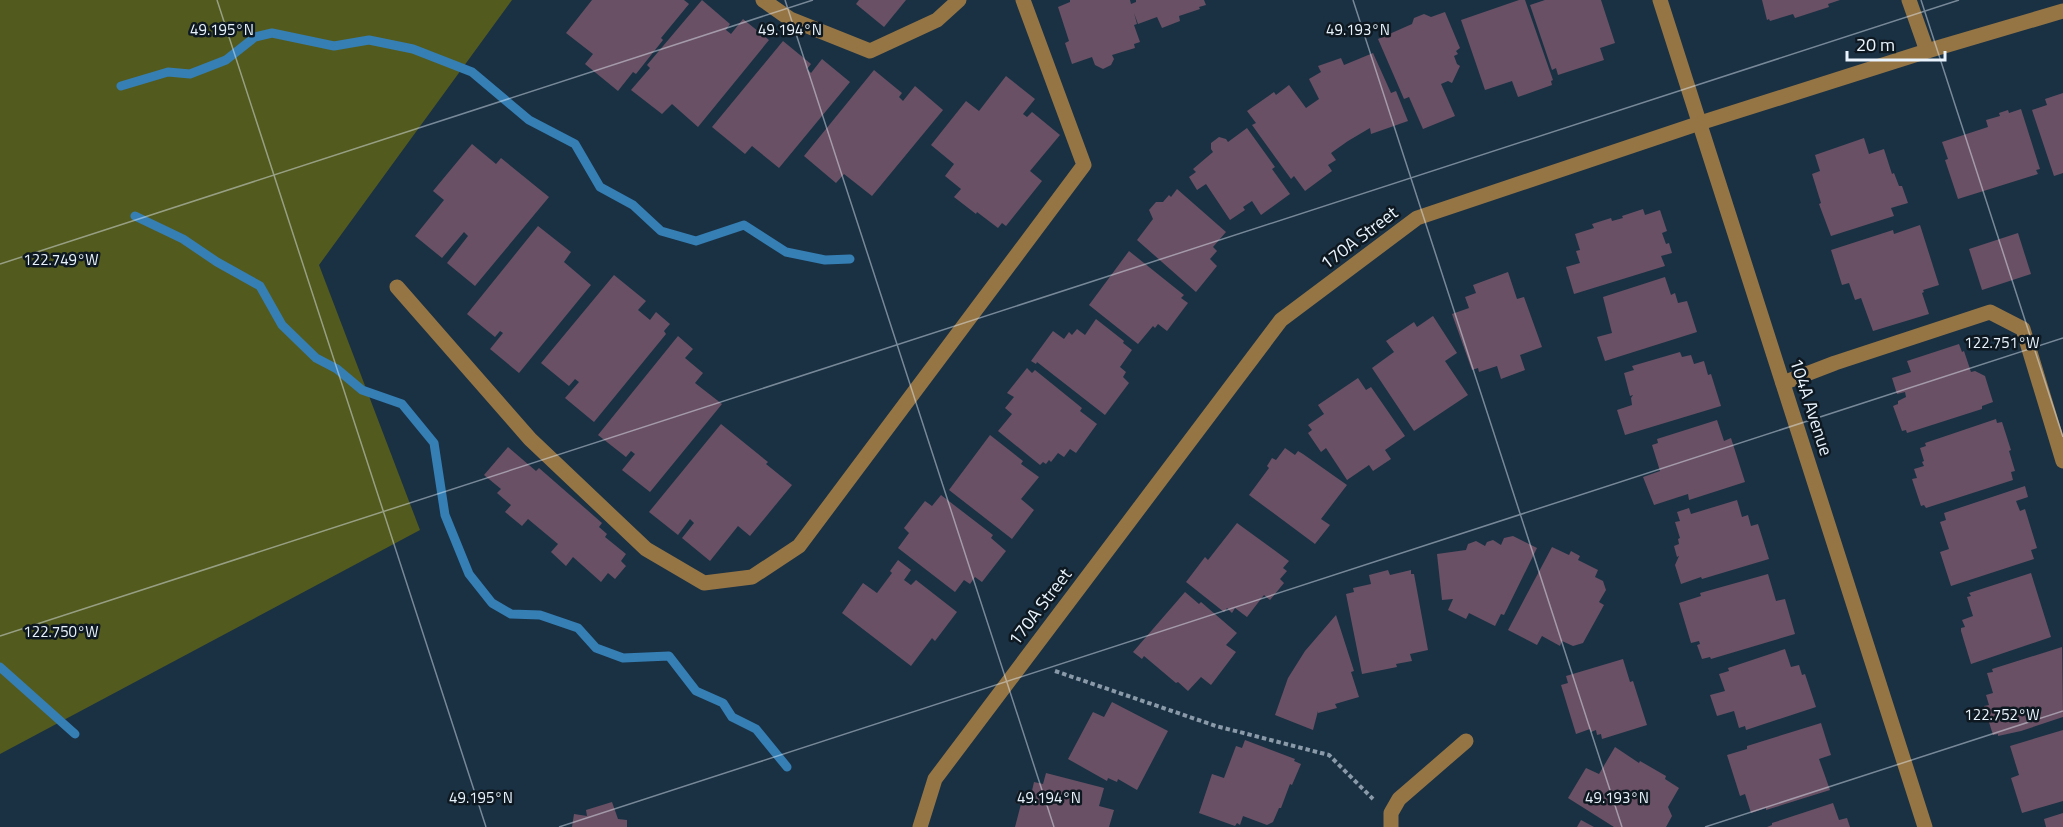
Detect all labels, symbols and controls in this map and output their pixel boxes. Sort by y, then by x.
text: 49.195°N [190,18,254,41]
text: 49.194°N [758,18,822,41]
text: 49.193°N [1326,18,1390,41]
scale bar [1847,24,1944,62]
text: 20 m [1856,31,1895,58]
street label: 170A Street [1314,199,1404,276]
text: 122.749°W [23,248,99,271]
text: 122.751°W [1964,331,2040,354]
street label: 104A Avenue [1783,355,1840,459]
street label: 170A Street [1001,562,1078,651]
text: 122.750°W [23,620,99,643]
text: 122.752°W [1964,703,2040,726]
text: 49.195°N [449,786,513,809]
text: 49.194°N [1017,786,1081,809]
text: 49.193°N [1585,786,1649,809]

